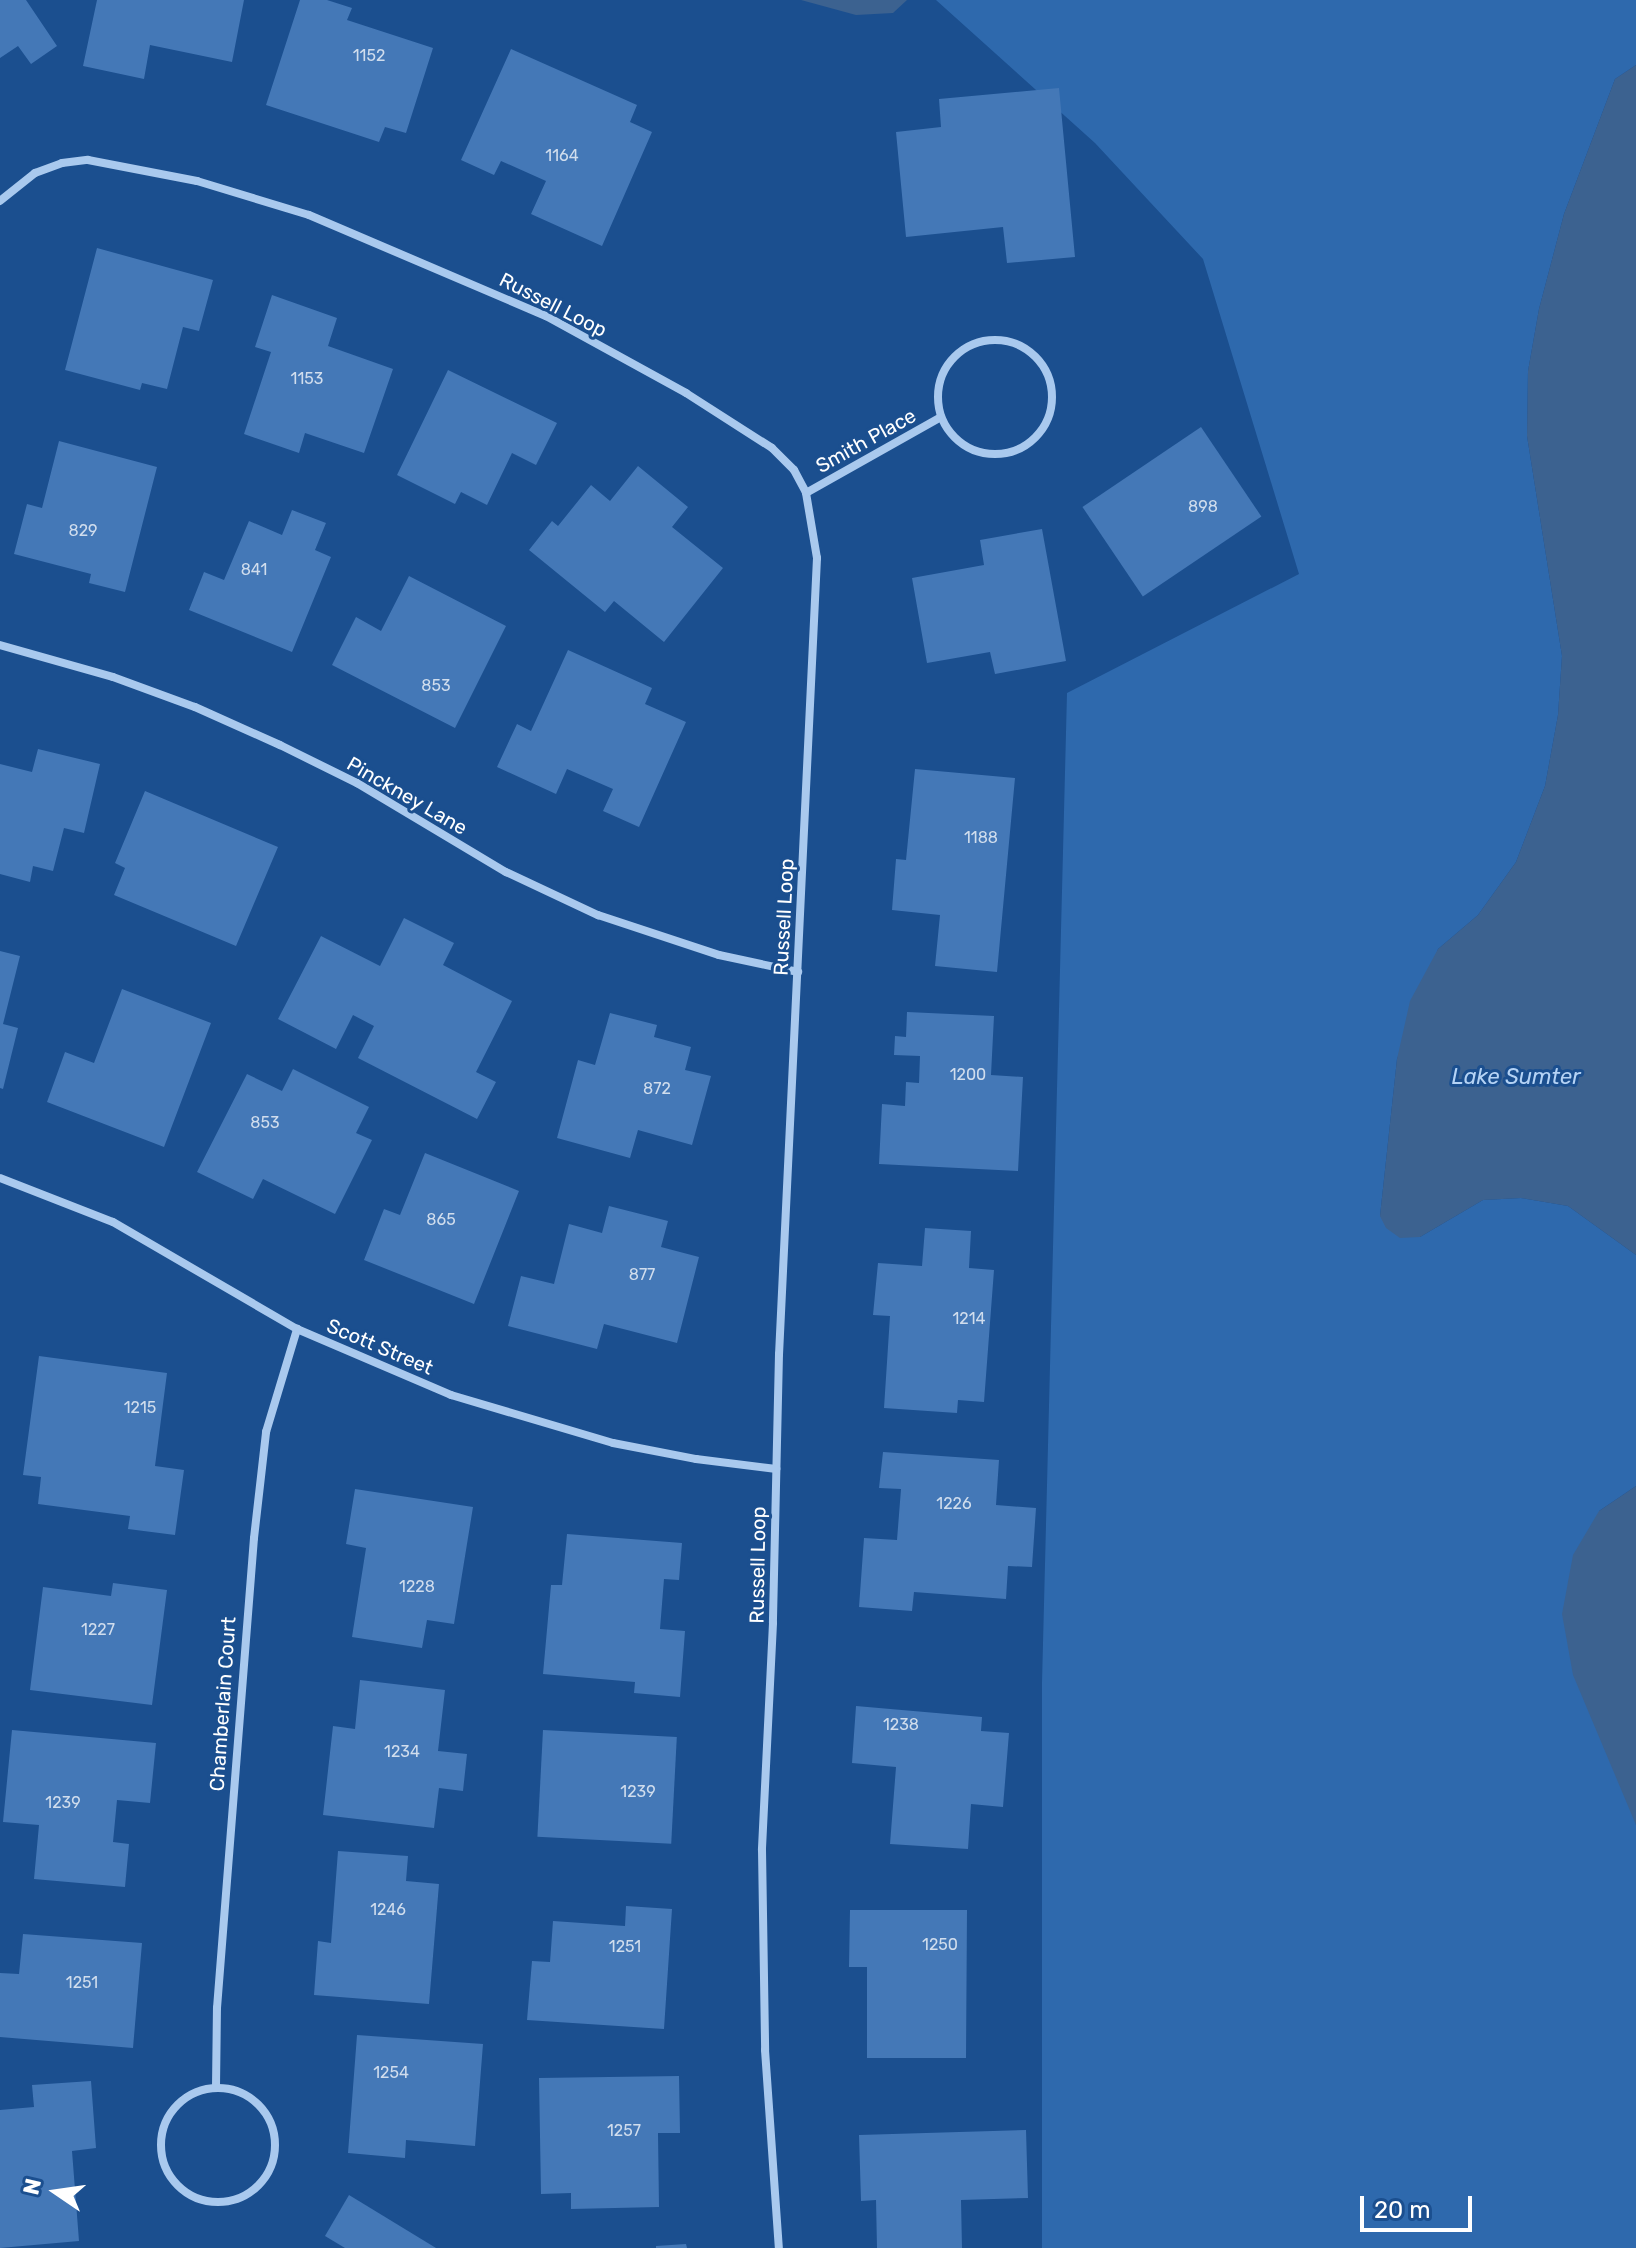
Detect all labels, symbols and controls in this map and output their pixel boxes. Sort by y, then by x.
house number: 1152 [353,46,385,66]
house number: 1164 [545,146,579,166]
street label: Russell Loop [495,268,611,342]
house number: 1153 [291,369,323,389]
street label: Smith Place [812,404,920,478]
house number: 898 [1188,497,1218,517]
house number: 829 [68,521,98,541]
house number: 841 [241,560,267,580]
house number: 853 [421,676,451,696]
street label: Pinckney Lane [342,752,472,840]
house number: 1188 [964,828,998,848]
street label: Russell Loop [769,858,799,976]
water label: Lake Sumter [1451,1064,1581,1090]
house number: 1200 [950,1065,986,1085]
house number: 872 [643,1079,671,1099]
house number: 853 [250,1113,280,1133]
house number: 865 [426,1210,456,1230]
house number: 877 [629,1265,655,1285]
house number: 1214 [952,1309,986,1329]
street label: Scott Street [323,1314,437,1380]
house number: 1215 [124,1398,156,1418]
house number: 1226 [936,1494,972,1514]
street label: Russell Loop [745,1506,771,1624]
house number: 1228 [399,1577,435,1597]
street label: Chamberlain Court [205,1616,241,1792]
house number: 1227 [81,1620,115,1640]
house number: 1238 [883,1715,919,1735]
house number: 1234 [384,1742,420,1762]
house number: 1239 [620,1782,656,1802]
house number: 1239 [45,1793,81,1813]
house number: 1246 [370,1900,406,1920]
house number: 1250 [922,1935,958,1955]
house number: 1251 [609,1937,641,1957]
house number: 1251 [66,1973,98,1993]
house number: 1254 [373,2063,409,2083]
house number: 1257 [607,2121,641,2141]
north arrow [16,2152,96,2232]
text: N [17,2176,47,2197]
scale bar [1364,2180,1476,2230]
text: 20 m [1374,2196,1431,2224]

